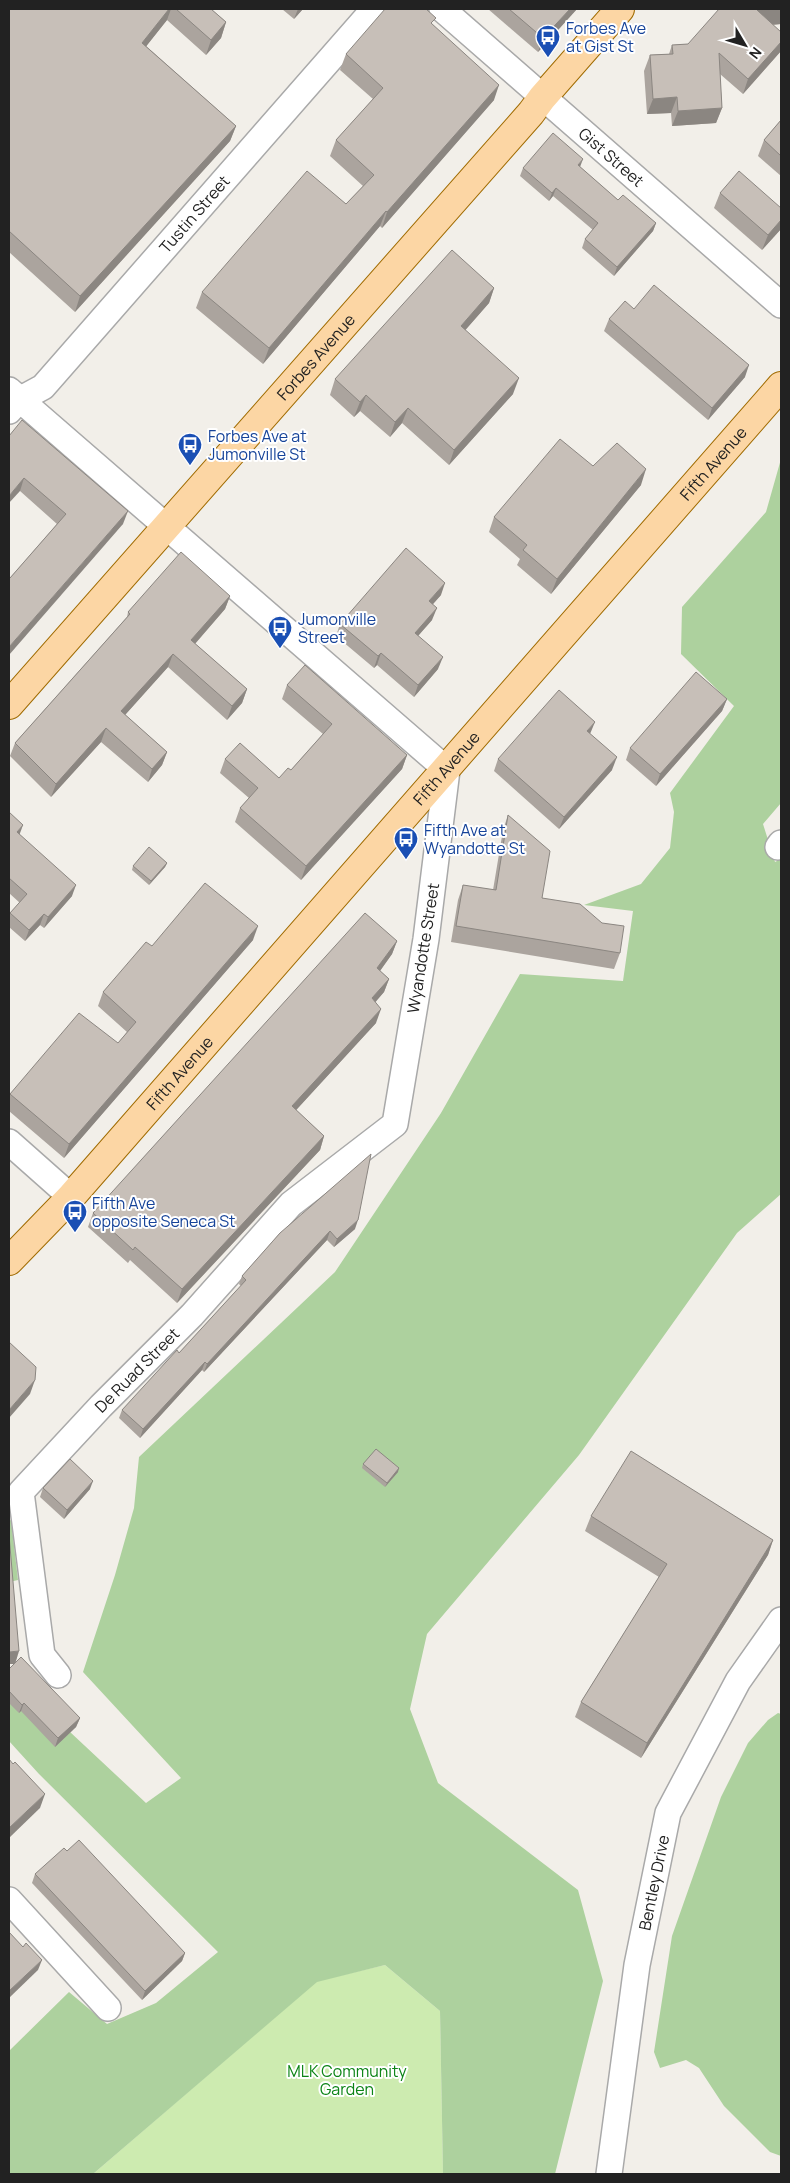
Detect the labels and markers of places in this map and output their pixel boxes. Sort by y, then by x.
place label: Forbes Ave at Gist St [566,17,646,57]
bus stop icon: Forbes Ave at Gist St [535,24,561,58]
place label: Forbes Ave at Jumonville St [208,425,307,465]
bus stop icon: Forbes Ave at Jumonville St [177,432,203,466]
place label: Jumonville Street [298,608,376,648]
bus stop icon: Jumonville Street [267,615,293,649]
place label: Fifth Ave at Wyandotte St [424,819,525,859]
bus stop icon: Fifth Ave at Wyandotte St [393,826,419,860]
place label: Fifth Ave opposite Seneca St [92,1192,236,1232]
bus stop icon: Fifth Ave opposite Seneca St [62,1199,88,1233]

